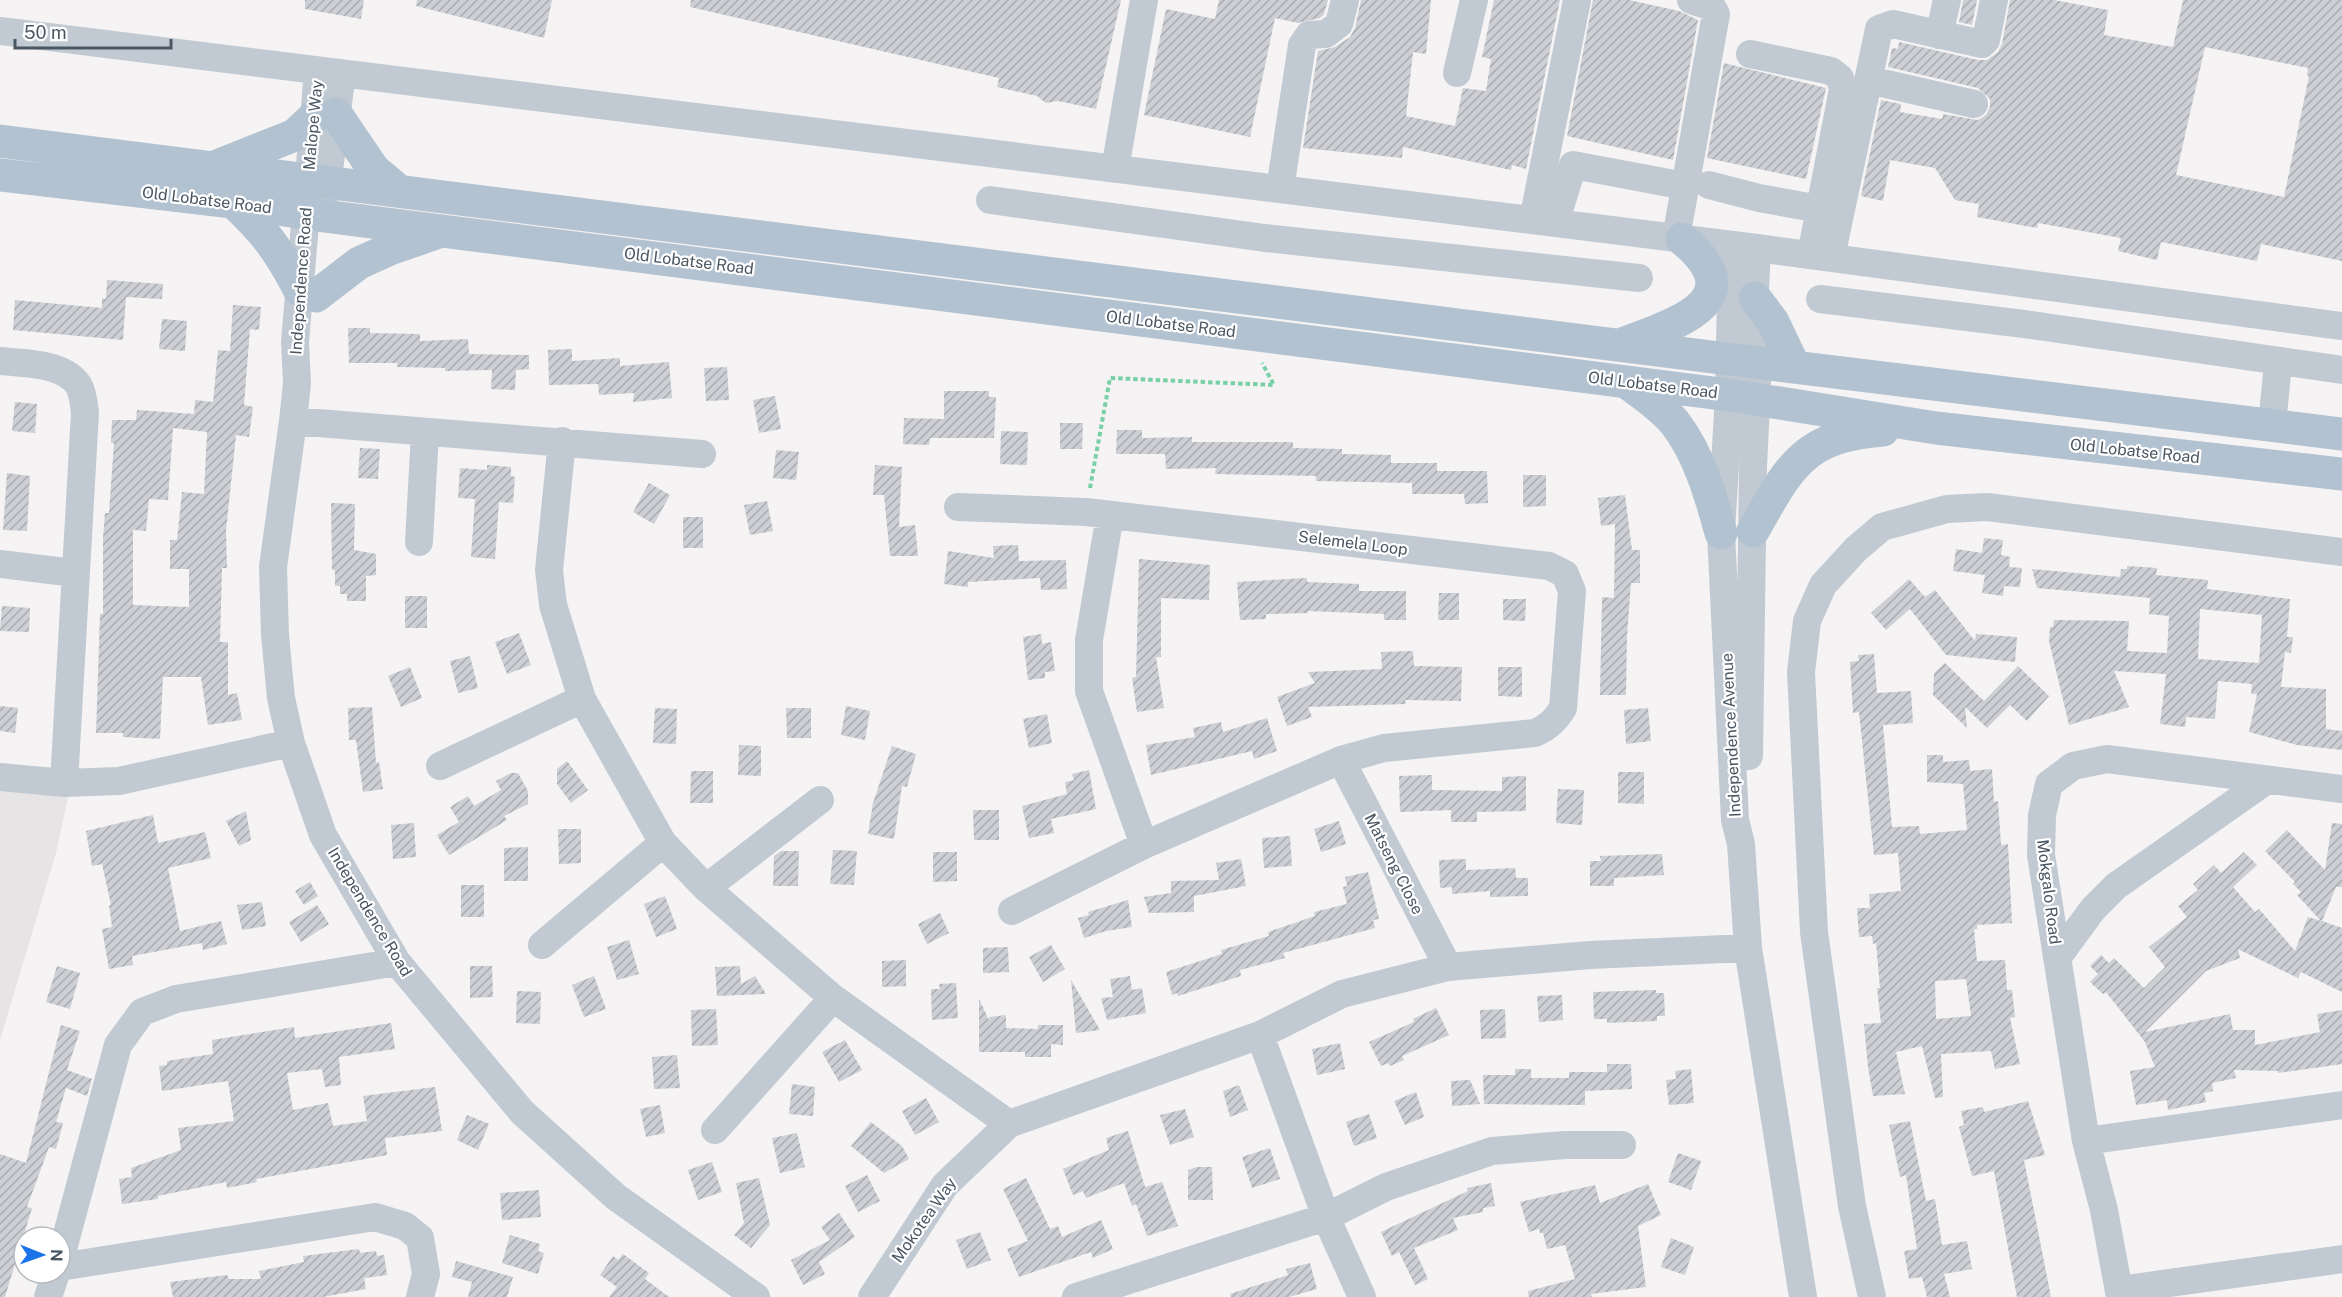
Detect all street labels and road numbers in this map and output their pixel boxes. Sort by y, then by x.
street label: Malope Way [300,79,326,171]
street label: Old Lobatse Road [141,183,273,217]
street label: Independence Road [286,207,316,355]
street label: Old Lobatse Road [623,244,755,278]
street label: Old Lobatse Road [1105,307,1237,341]
street label: Old Lobatse Road [1587,368,1719,402]
street label: Old Lobatse Road [2069,435,2201,467]
street label: Selemela Loop [1297,527,1409,559]
street label: Independence Avenue [1717,652,1745,818]
street label: Matseng Close [1360,810,1428,918]
street label: Mokgalo Road [2033,838,2065,946]
street label: Independence Road [324,844,416,980]
street label: Mokotea Way [888,1173,961,1266]

